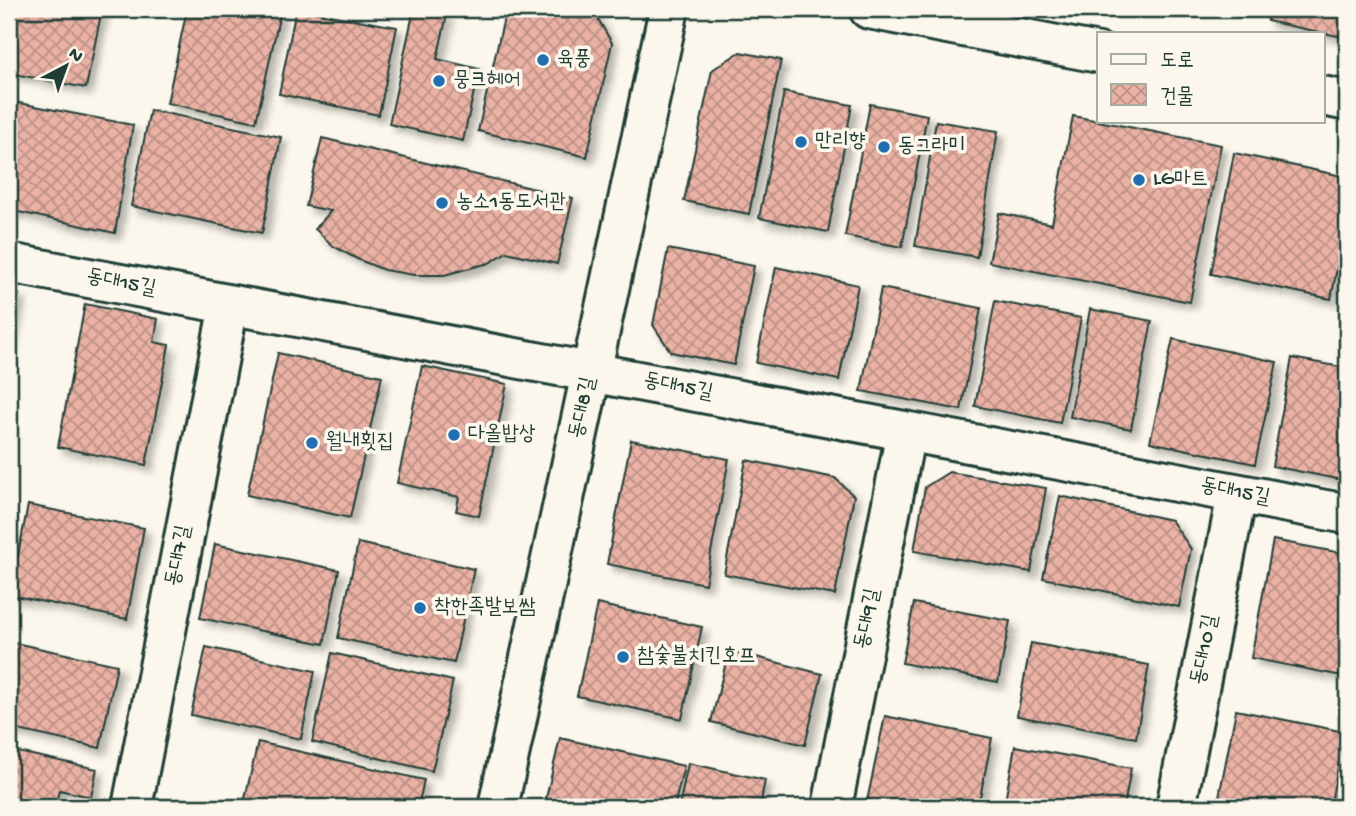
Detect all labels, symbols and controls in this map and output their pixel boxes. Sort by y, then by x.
north arrow [32,32,102,102]
legend [1097,32,1324,122]
text: N [63,43,87,69]
place label: 육풍 [557,48,591,73]
text: 도로 [1160,50,1194,75]
marker: 육풍 [535,52,551,68]
place label: 뭉크헤어 [453,69,521,94]
marker: 뭉크헤어 [431,73,447,89]
text: 건물 [1160,86,1194,111]
place label: 만리향 [815,130,866,155]
marker: 만리향 [793,134,809,150]
place label: 동그라미 [898,135,966,160]
marker: 동그라미 [876,139,892,155]
place label: LG마트 [1153,168,1208,193]
marker: LG마트 [1131,172,1147,188]
place label: 농소1동도서관 [456,191,566,216]
marker: 농소1동도서관 [434,195,450,211]
street label: 동대15길 [84,265,158,303]
street label: 동대15길 [641,369,715,407]
street label: 동대8길 [565,375,603,441]
place label: 다올밥상 [468,423,536,448]
marker: 다올밥상 [446,427,462,443]
place label: 월내횟집 [326,430,394,456]
marker: 월내횟집 [304,435,320,451]
street label: 동대15길 [1198,474,1272,512]
street label: 동대7길 [162,523,198,589]
street label: 동대9길 [851,586,887,651]
place label: 착한족발보쌈 [434,596,535,621]
marker: 착한족발보쌈 [412,600,428,616]
street label: 동대10길 [1187,613,1225,687]
place label: 참숯불치킨호프 [637,644,755,670]
marker: 참숯불치킨호프 [615,649,631,665]

